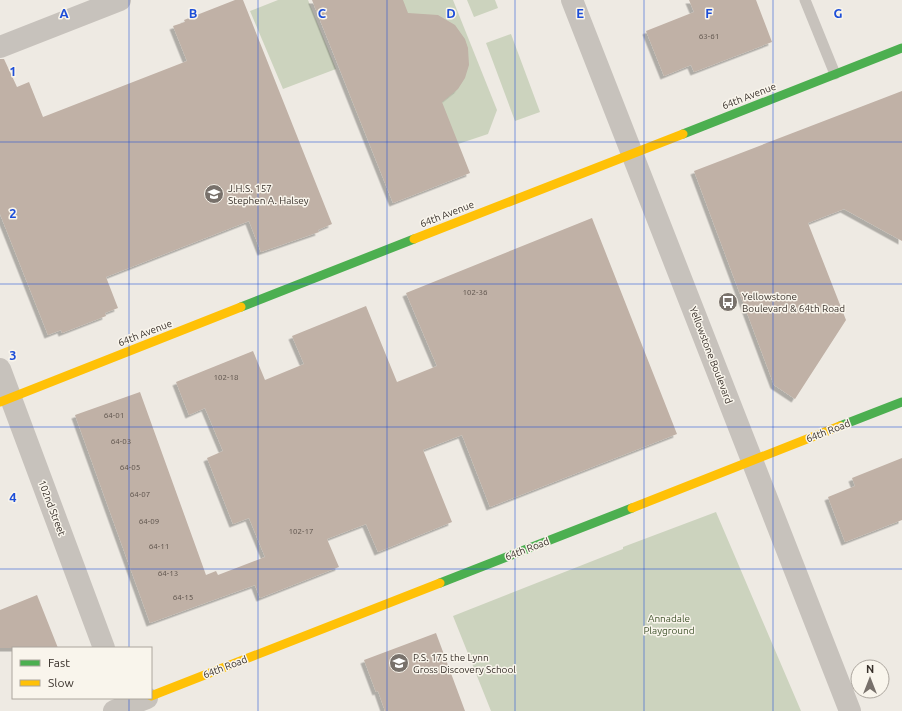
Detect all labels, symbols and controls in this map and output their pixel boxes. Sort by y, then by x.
text: A [59,6,69,20]
text: B [189,6,198,20]
text: C [318,6,327,20]
text: D [446,6,456,20]
text: E [576,6,584,20]
text: F [705,6,713,20]
text: G [834,6,843,20]
house number: 63-61 [699,32,719,41]
text: 1 [9,64,17,78]
street label: 64th Avenue [720,81,778,111]
school or university icon: J.H.S. 157 Stephen A. Halsey [203,183,225,205]
place label: J.H.S. 157 Stephen A. Halsey [228,183,309,206]
street label: 64th Avenue [418,199,476,229]
text: 2 [9,206,17,220]
house number: 102-36 [463,288,488,297]
bus stop icon: Yellowstone Boulevard & 64th Road [717,291,739,313]
place label: Yellowstone Boulevard & 64th Road [742,291,845,314]
street label: Yellowstone Boulevard [687,305,735,405]
street label: 64th Avenue [116,318,174,348]
text: 3 [9,348,17,362]
house number: 102-18 [214,373,239,382]
house number: 64-01 [104,411,124,420]
street label: 64th Road [804,418,852,444]
house number: 64-03 [111,437,131,446]
house number: 64-05 [120,463,140,472]
street label: 102nd Street [36,479,68,537]
text: 4 [9,490,17,504]
house number: 64-07 [130,490,150,499]
house number: 64-09 [139,517,159,526]
house number: 102-17 [289,527,313,536]
street label: 64th Road [503,536,551,562]
house number: 64-11 [149,542,169,551]
house number: 64-13 [158,569,178,578]
house number: 64-15 [173,593,193,602]
park label: Annadale Playground [643,613,695,636]
legend [12,647,152,699]
school or university icon: P.S. 175 the Lynn Gross Discovery School [388,652,410,674]
place label: P.S. 175 the Lynn Gross Discovery School [413,652,516,675]
street label: 64th Road [201,654,249,680]
text: Fast [48,656,70,669]
north arrow [850,659,890,699]
text: N [866,663,874,675]
text: Slow [48,676,74,689]

